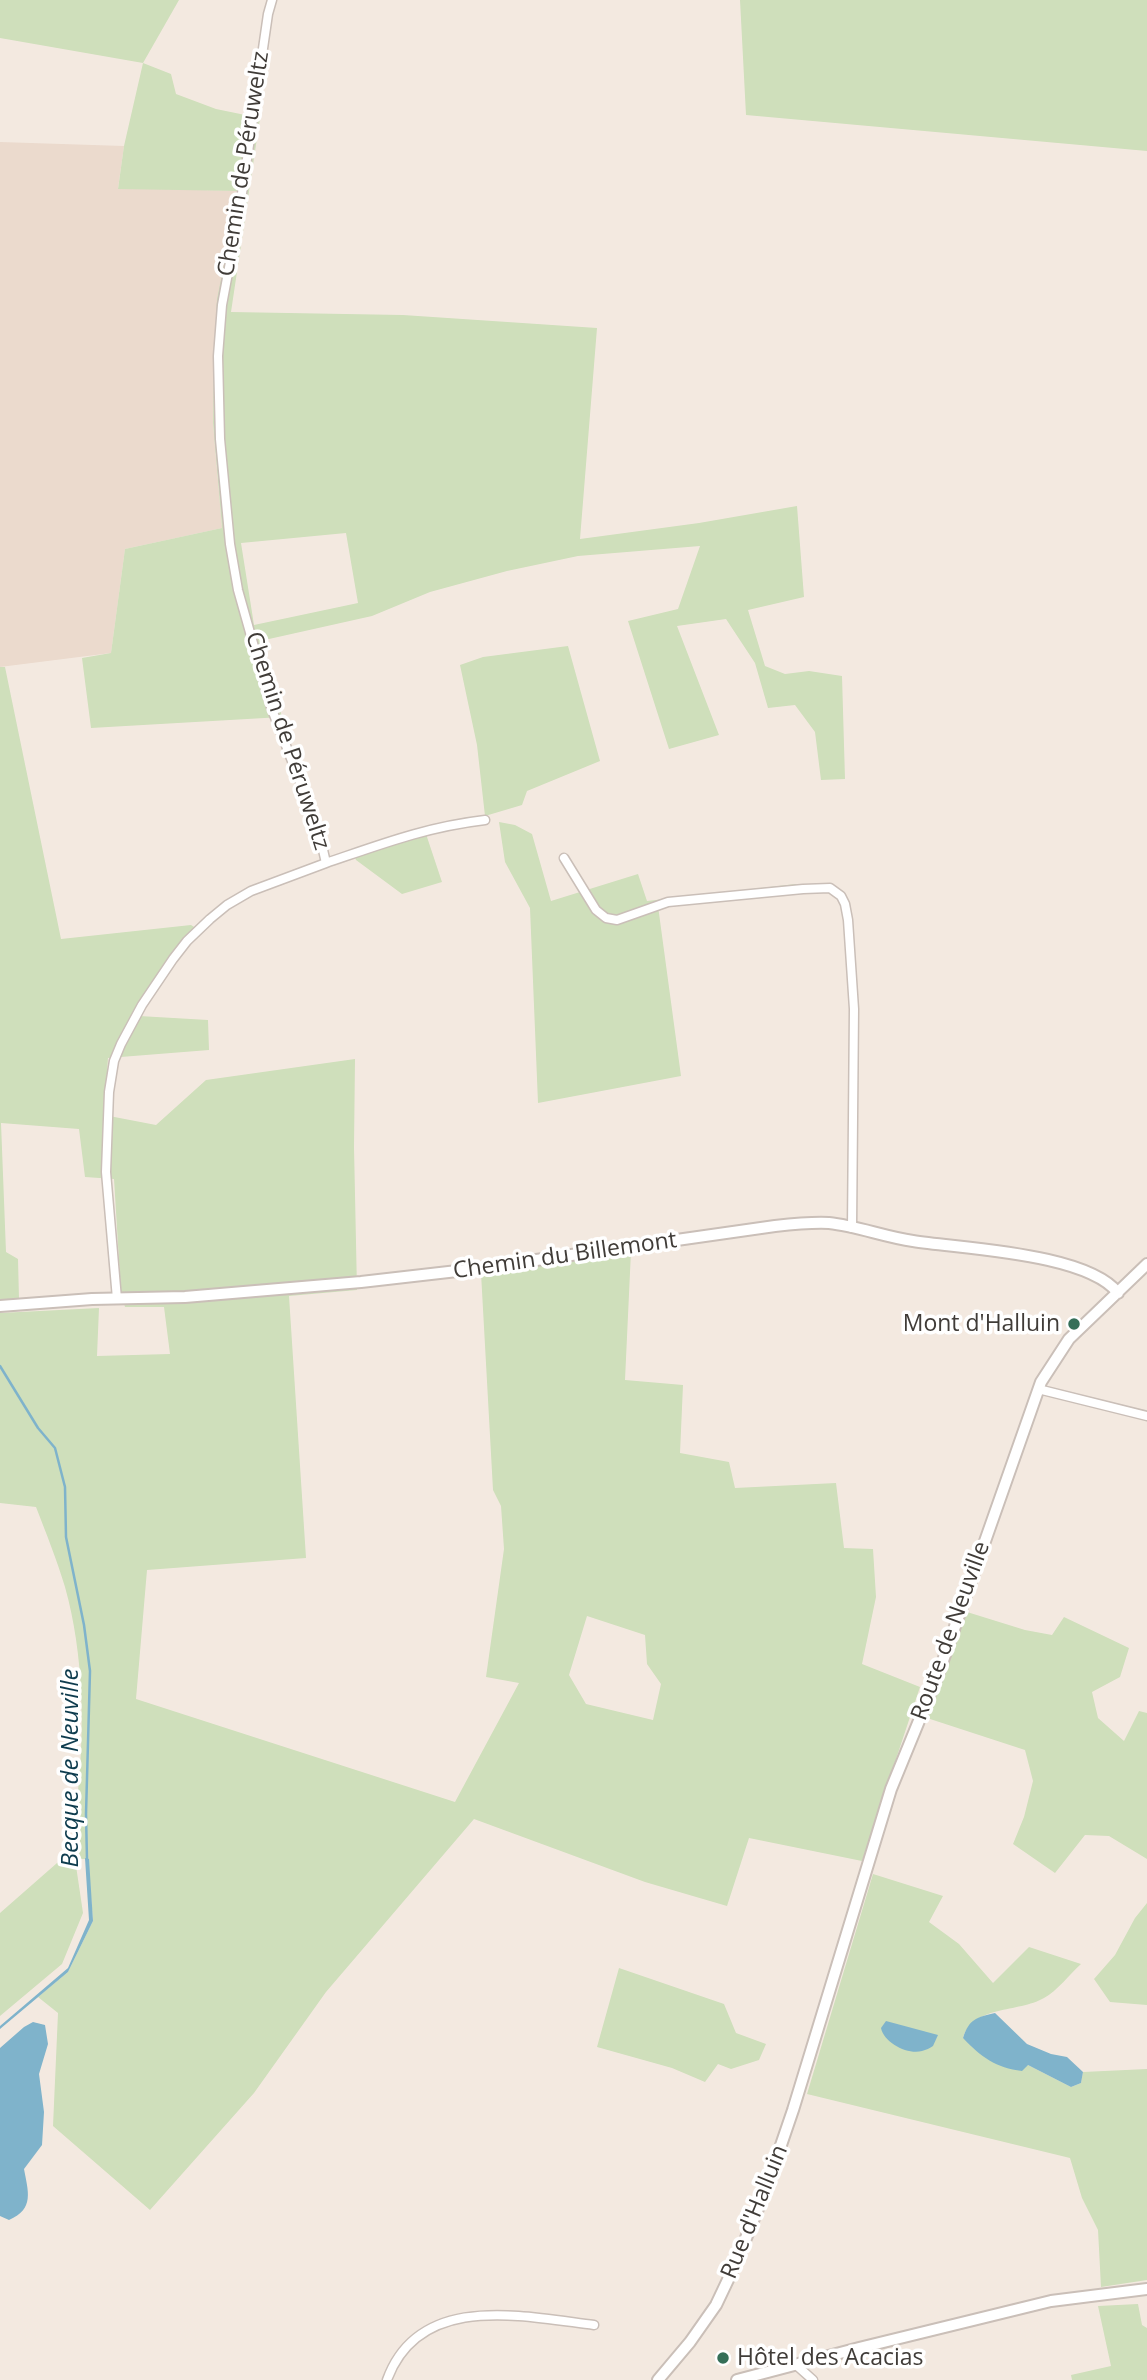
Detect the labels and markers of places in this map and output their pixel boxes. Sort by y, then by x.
place label: Mont d'Halluin [903,1310,1060,1338]
marker: Mont d'Halluin [1066,1316,1082,1332]
place label: Hôtel des Acacias [737,2344,924,2372]
marker: Hôtel des Acacias [715,2350,731,2366]

